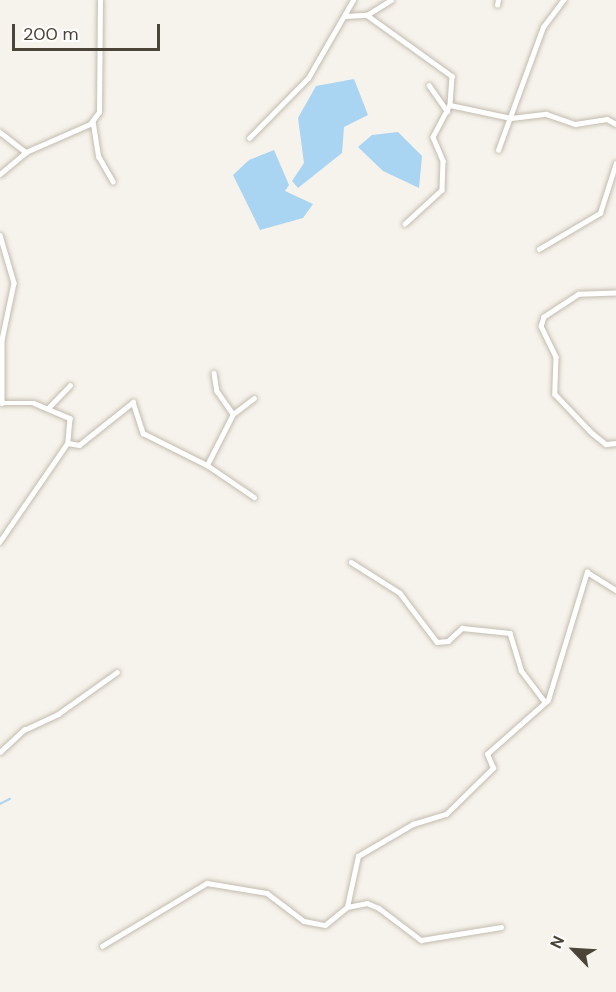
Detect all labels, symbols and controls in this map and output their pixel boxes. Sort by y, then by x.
scale bar [15,12,164,50]
text: 200 m [23,22,79,46]
north arrow [544,920,604,980]
text: N [545,932,569,952]

